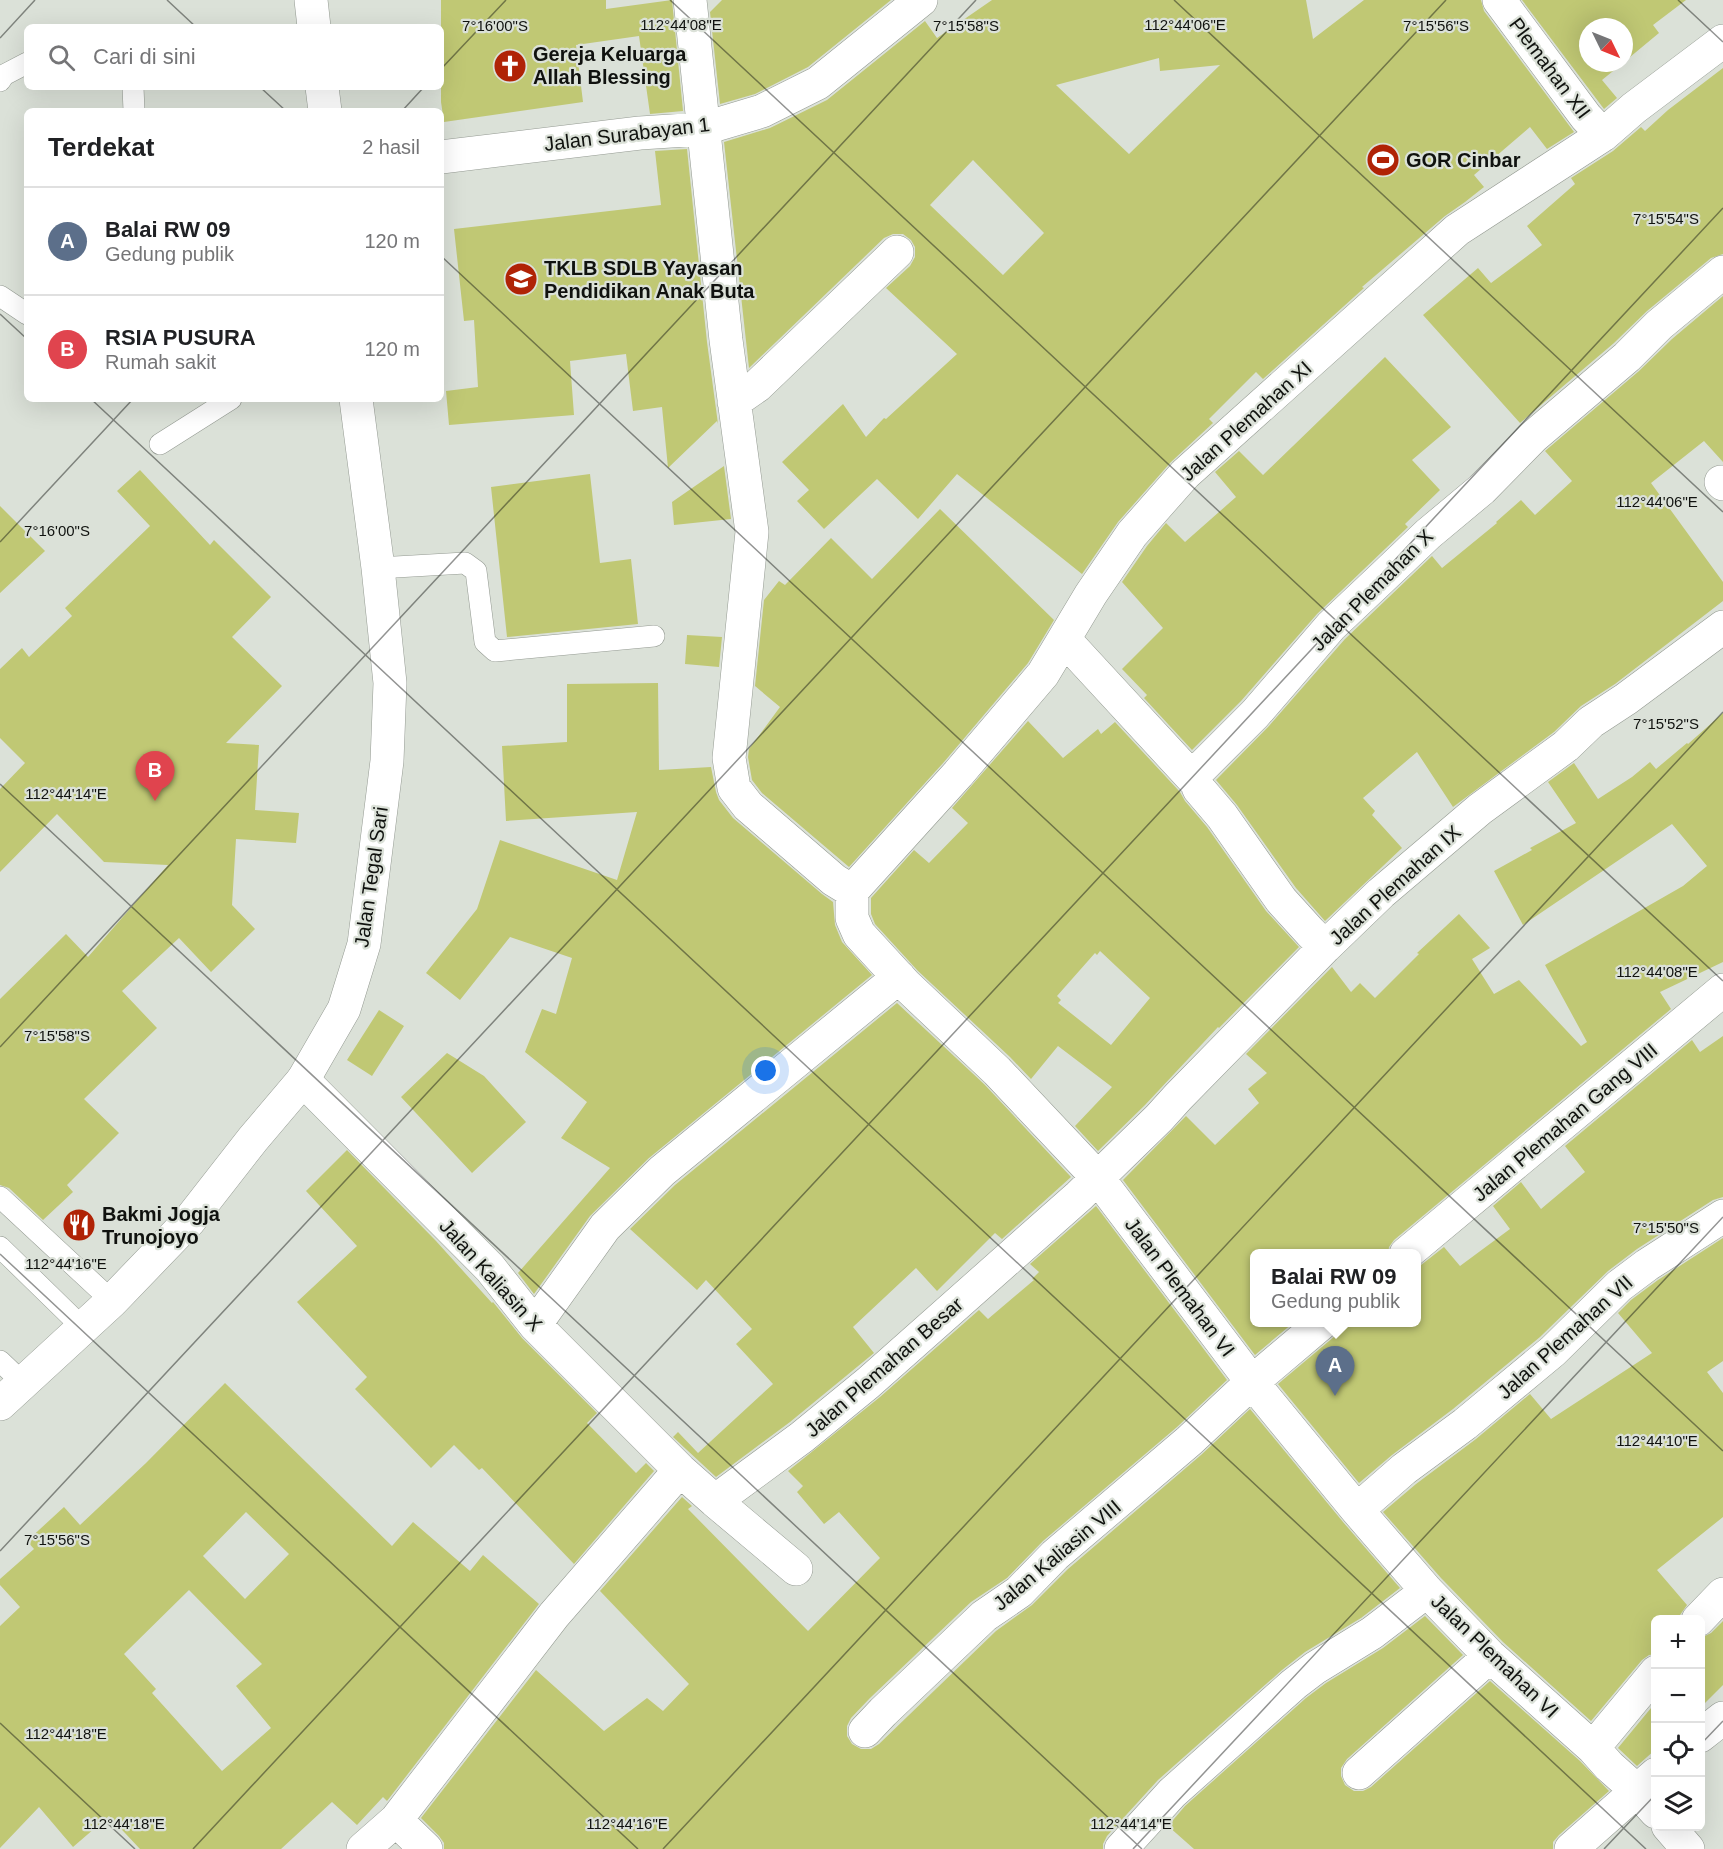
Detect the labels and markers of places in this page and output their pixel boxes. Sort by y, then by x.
place label: Gereja Keluarga Allah Blessing [533,43,687,88]
church icon: Gereja Keluarga Allah Blessing [492,48,528,84]
sports icon: GOR Cinbar [1365,142,1401,178]
place label: GOR Cinbar [1406,149,1521,171]
place label: TKLB SDLB Yayasan Pendidikan Anak Buta [544,257,755,302]
school or university icon: TKLB SDLB Yayasan Pendidikan Anak Buta [503,261,539,297]
pin: B [136,752,174,801]
place label: Bakmi Jogja Trunojoyo [102,1203,221,1248]
restaurant icon: Bakmi Jogja Trunojoyo [61,1207,97,1243]
pin: A [1316,1346,1354,1396]

